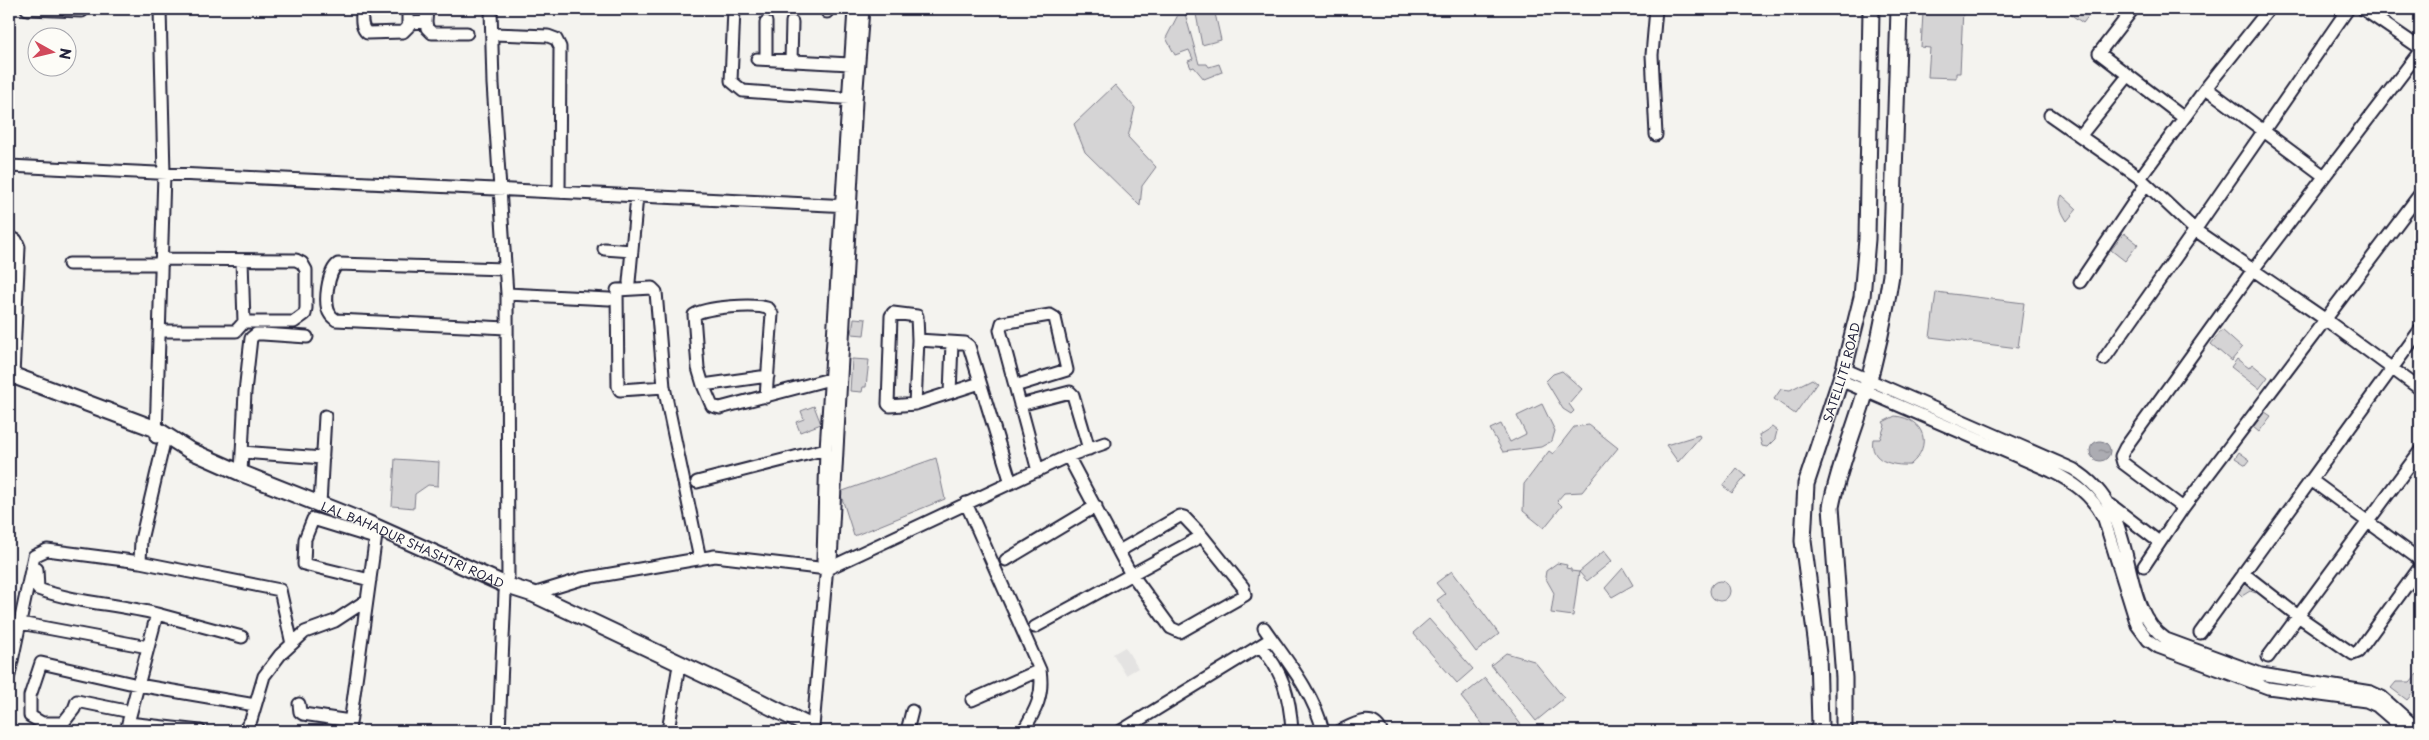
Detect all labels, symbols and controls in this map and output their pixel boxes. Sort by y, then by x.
north arrow [28,28,78,78]
text: N [54,47,77,61]
street label: SATELLITE ROAD [1818,320,1864,425]
street label: LAL BAHADUR SHASHTRI ROAD [319,497,507,592]

